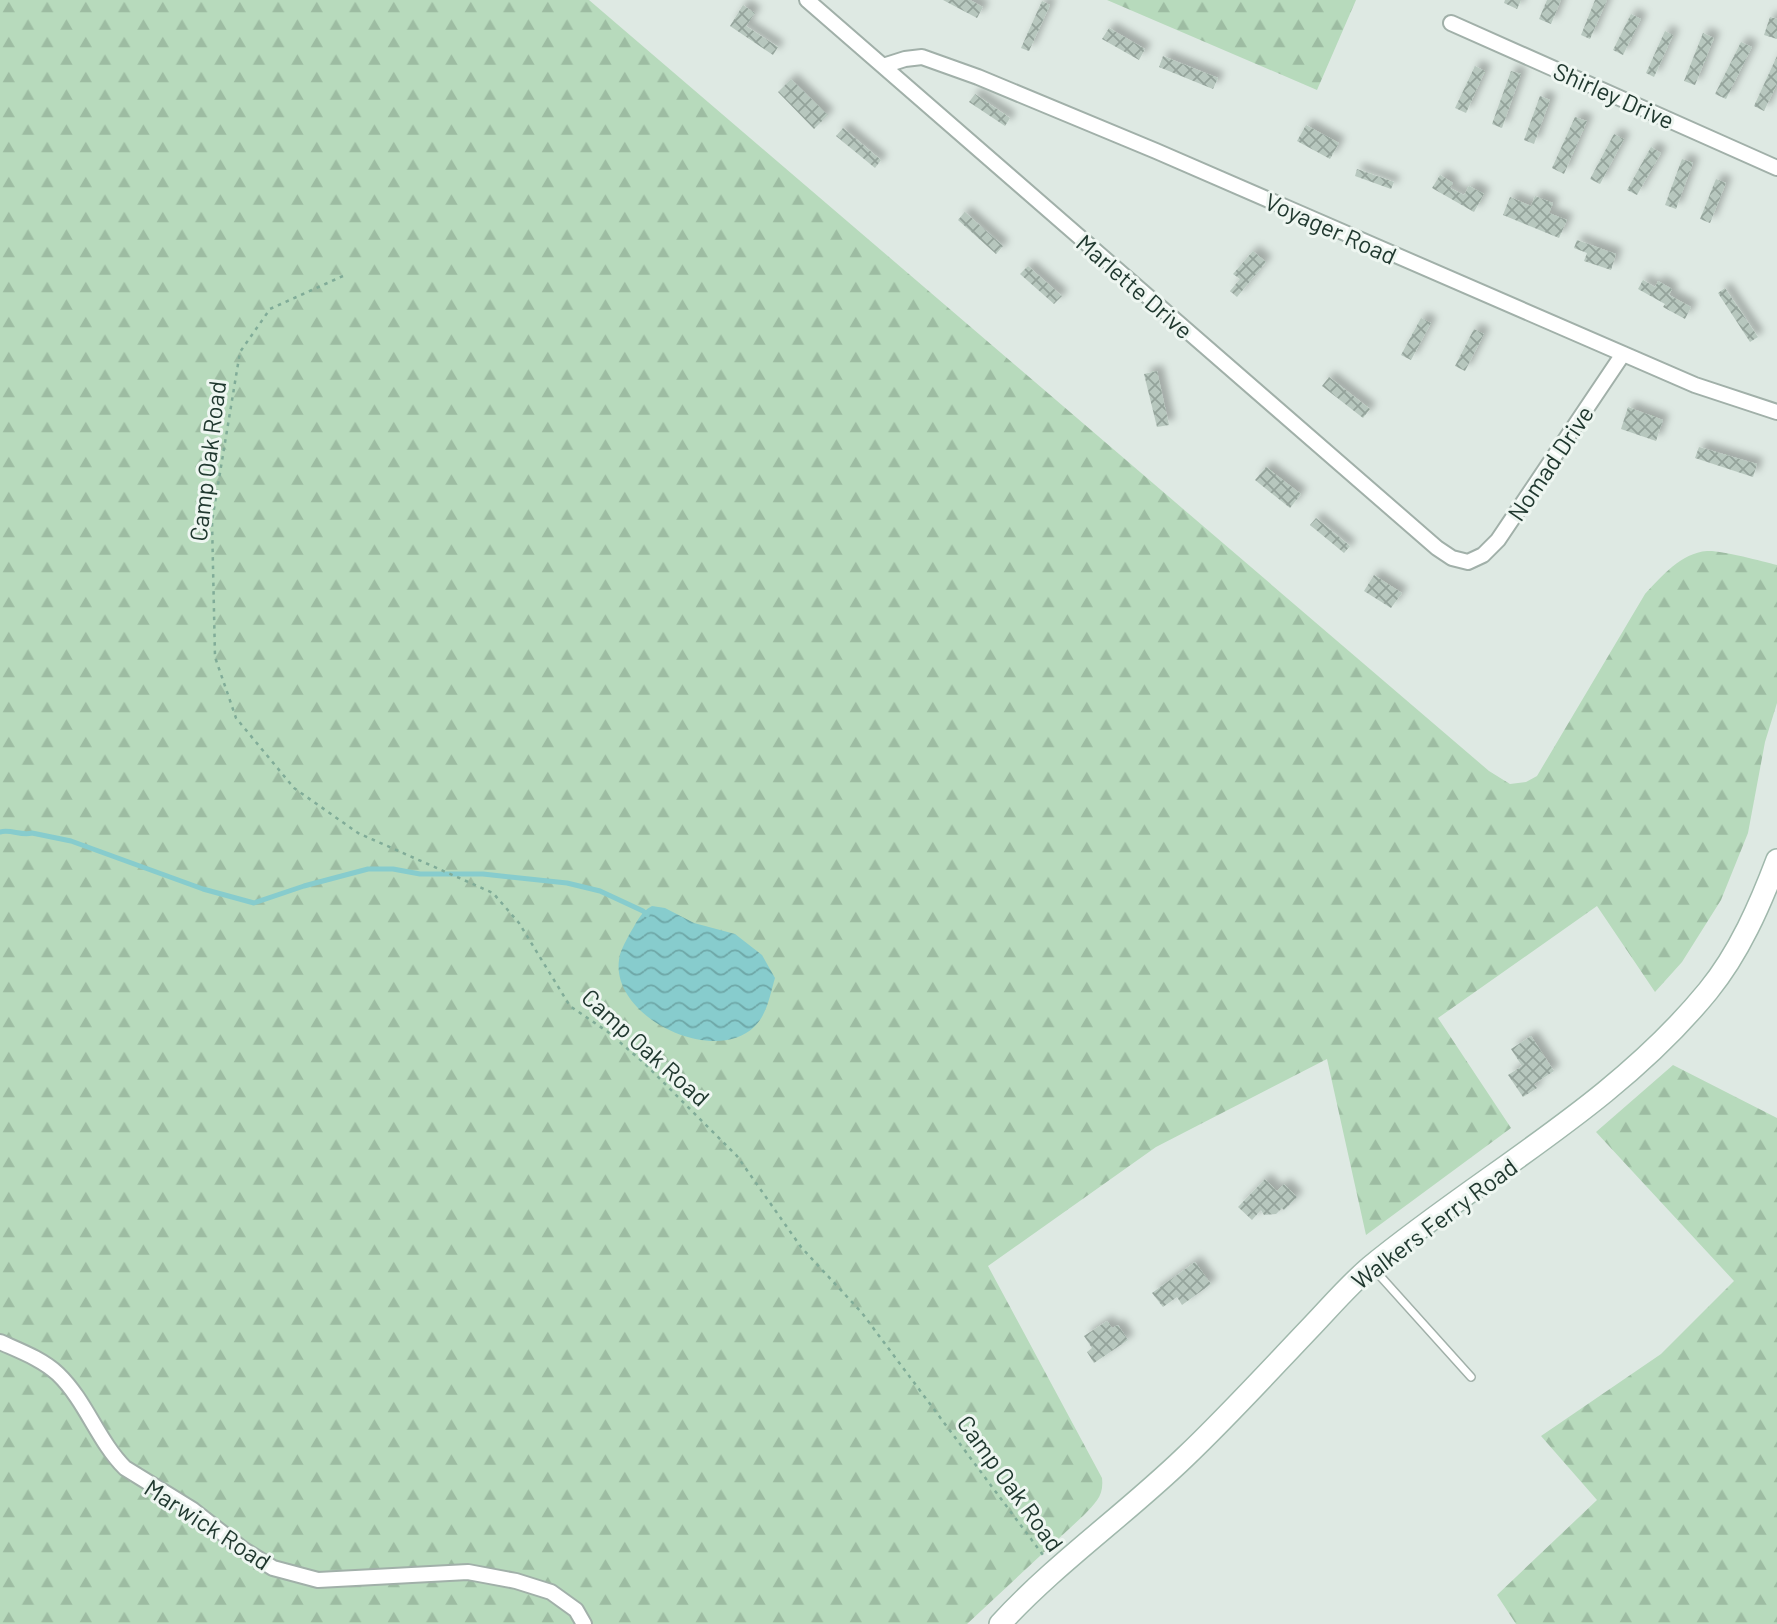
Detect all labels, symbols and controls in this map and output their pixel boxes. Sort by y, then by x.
street label: Shirley Drive [1549,55,1679,135]
street label: Voyager Road [1261,186,1401,270]
street label: Marlette Drive [1071,228,1199,344]
street label: Camp Oak Road [183,379,231,543]
street label: Nomad Drive [1501,400,1599,526]
street label: Camp Oak Road [576,982,716,1112]
street label: Walkers Ferry Road [1346,1151,1522,1295]
street label: Camp Oak Road [952,1409,1070,1557]
street label: Marwick Road [139,1472,277,1576]

